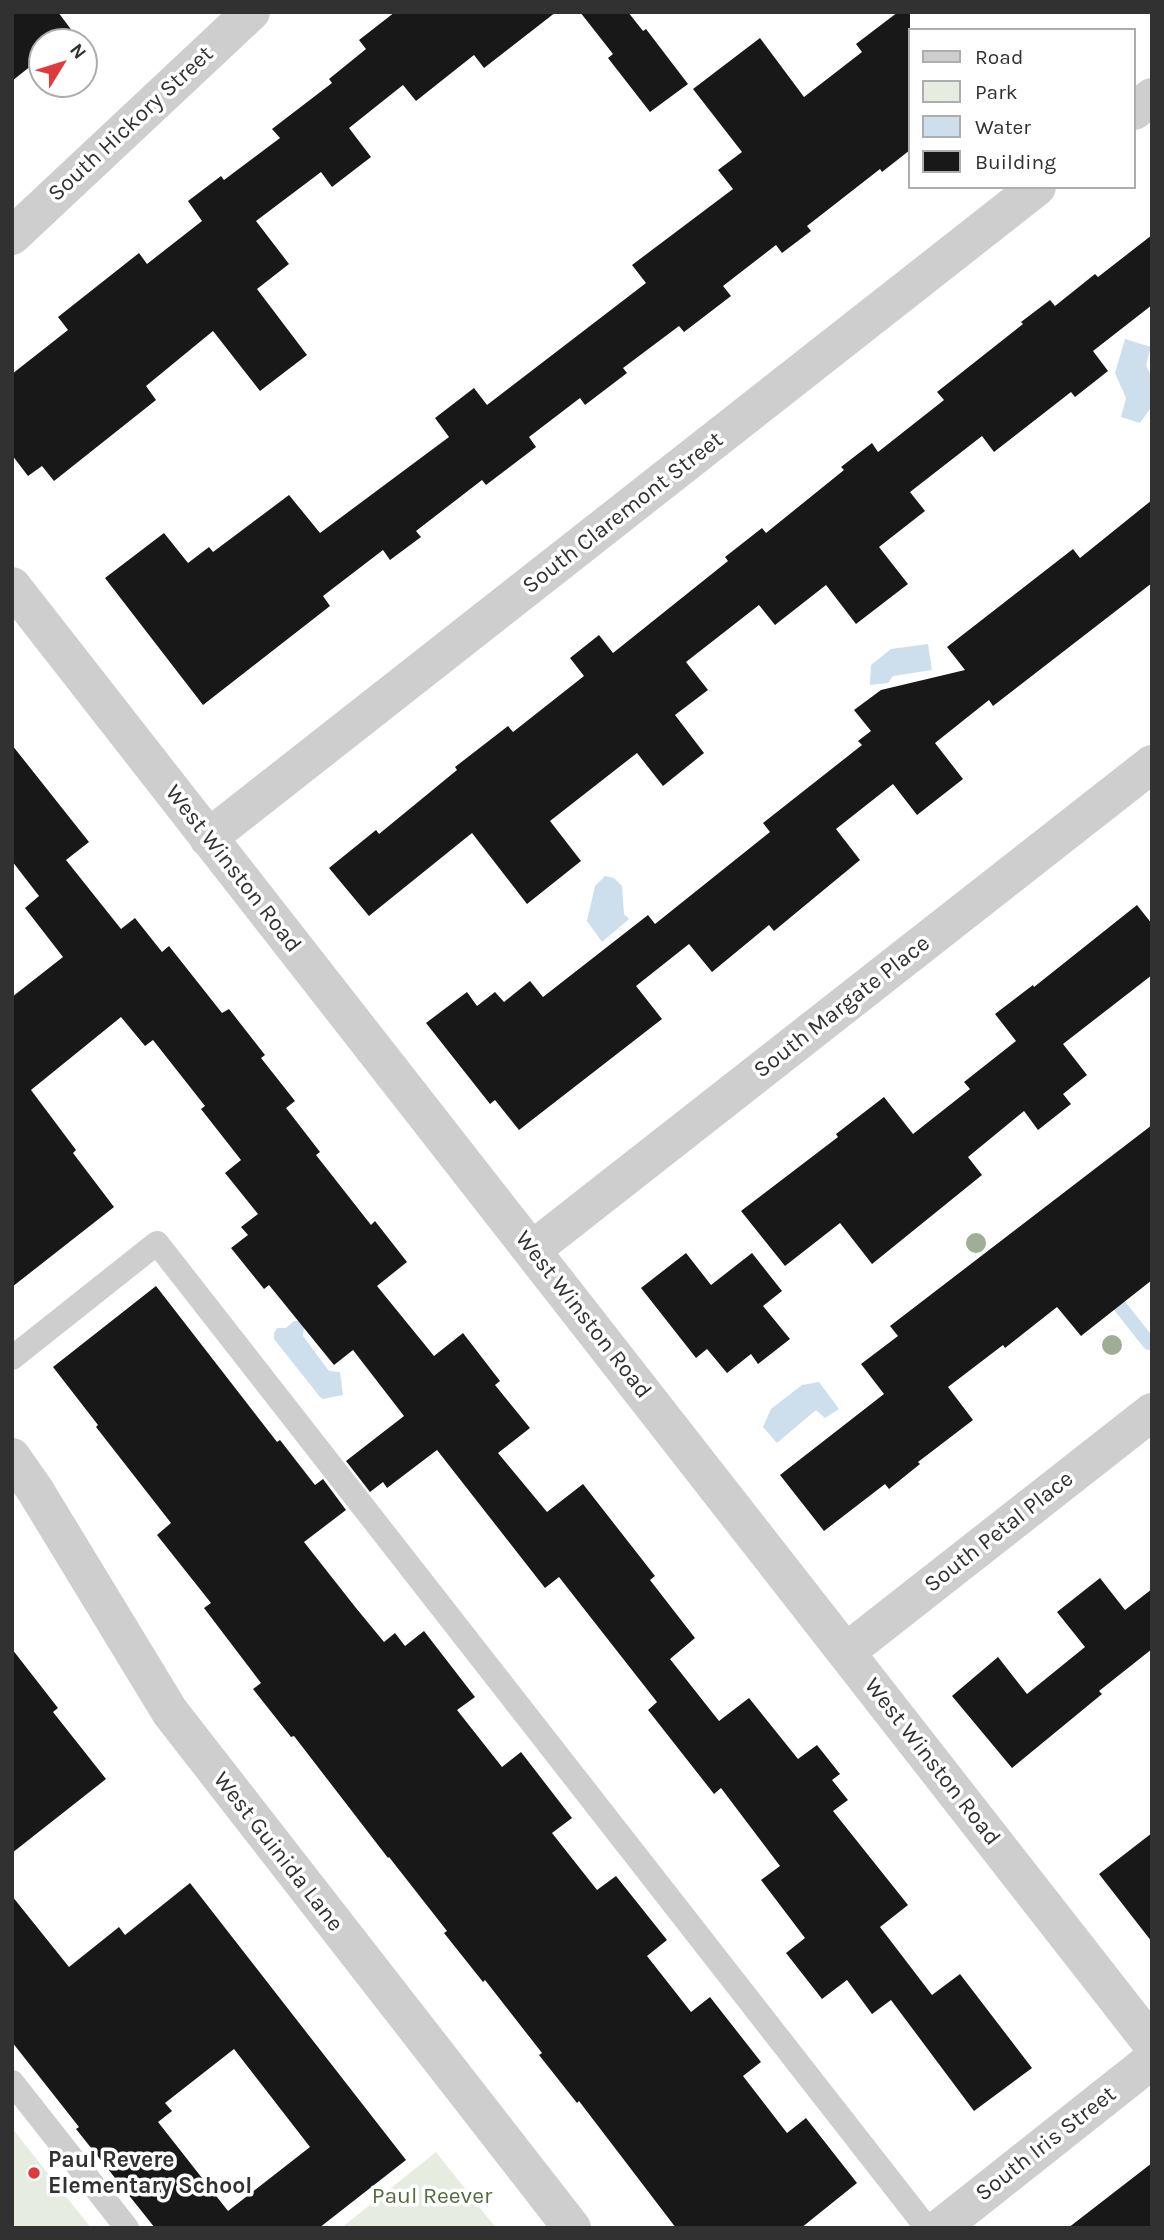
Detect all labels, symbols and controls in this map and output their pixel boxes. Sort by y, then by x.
north arrow [28,28,98,98]
legend [908,28,1136,189]
text: N [65,39,91,63]
street label: South Hickory Street [43,40,219,208]
text: Road [975,45,1023,69]
text: Park [975,80,1018,104]
text: Water [975,115,1031,139]
text: Building [975,150,1056,174]
street label: South Claremont Street [517,426,729,600]
street label: West Winston Road [159,780,307,958]
street label: South Margate Place [749,930,935,1084]
street label: West Winston Road [509,1226,657,1404]
street label: South Petal Place [919,1465,1079,1599]
street label: West Winston Road [858,1673,1006,1851]
street label: West Guinida Lane [207,1767,349,1937]
street label: South Iris Street [970,2081,1122,2207]
place label: Paul Revere Elementary School [48,2146,252,2200]
marker: Paul Revere Elementary School [26,2165,42,2181]
park label: Paul Reever [372,2182,492,2210]

